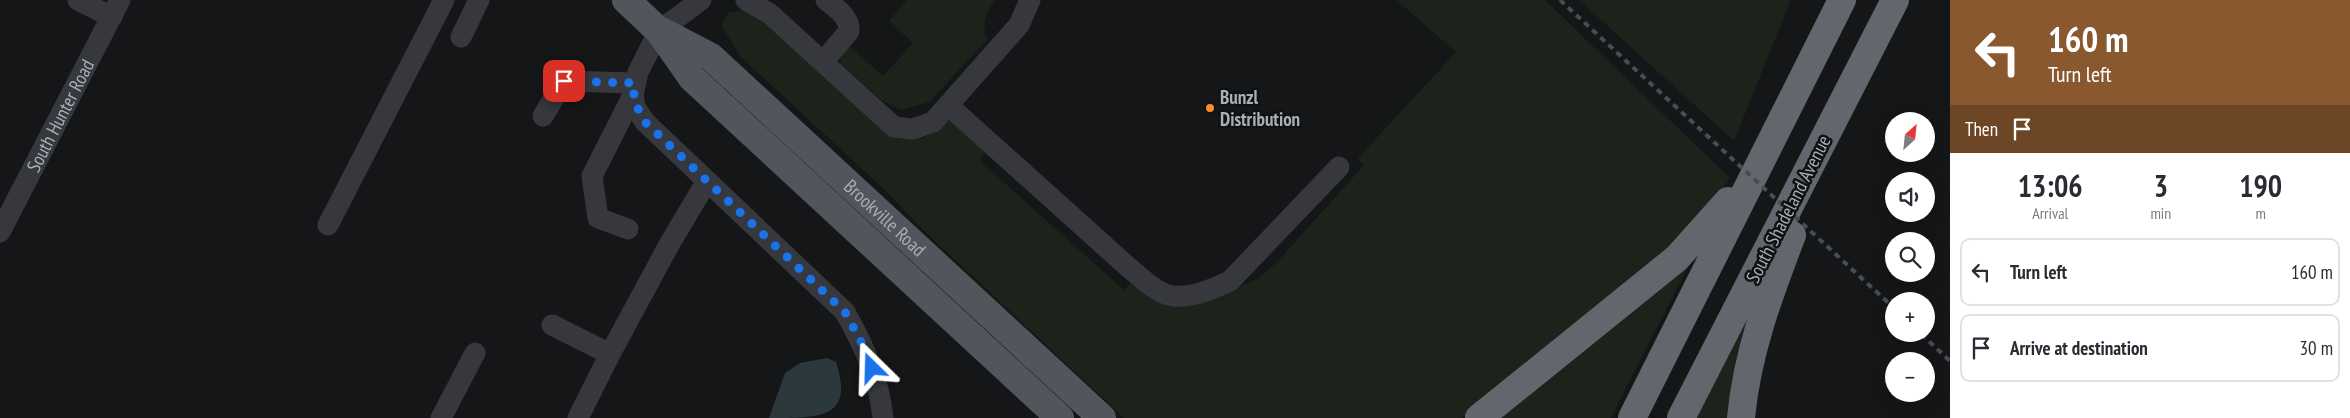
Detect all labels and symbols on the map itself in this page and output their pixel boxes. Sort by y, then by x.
street label: South Hunter Road [21,55,99,176]
pin [543,60,585,102]
place label: Bunzl Distribution [1220,85,1300,131]
marker: Bunzl Distribution [1204,102,1216,114]
north arrow [1885,112,1935,162]
street label: South Shadeland Avenue [1740,131,1836,287]
street label: Brookville Road [839,174,931,261]
position arrow [845,341,897,393]

